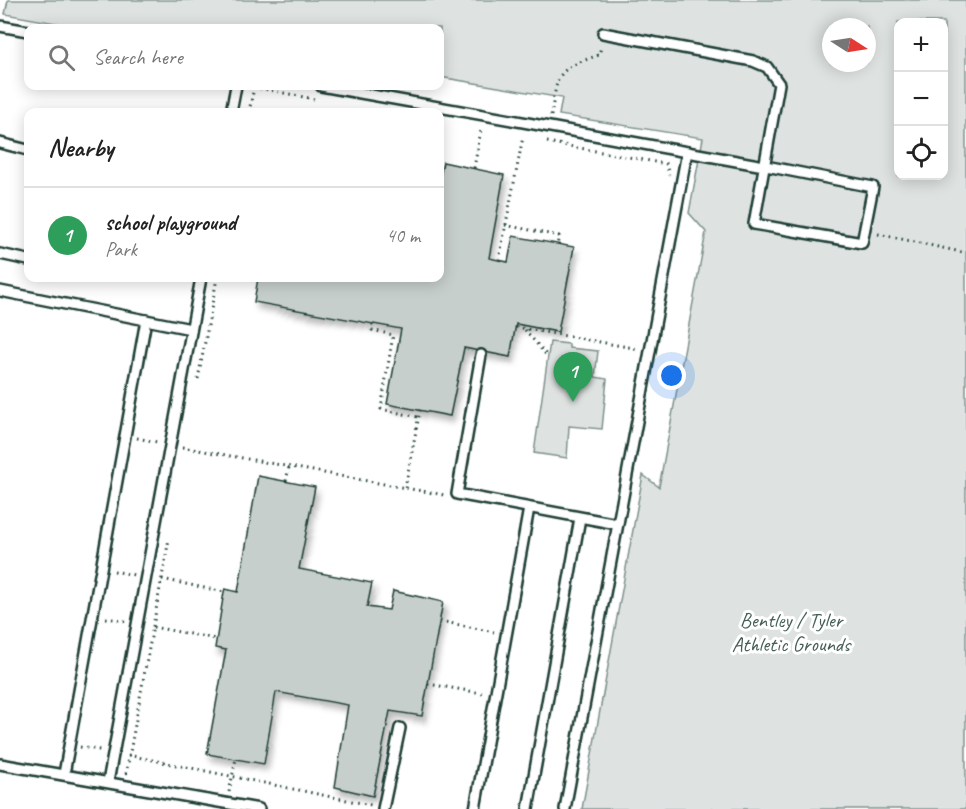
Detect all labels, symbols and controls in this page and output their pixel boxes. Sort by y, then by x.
north arrow [822,18,876,72]
map controls [894,18,948,180]
button: + [894,18,948,72]
search box [24,24,444,90]
icon: search [45,41,78,74]
text: Search here [93,43,183,71]
button: − [894,72,948,126]
button: locate [894,126,948,180]
text: Nearby [48,131,113,164]
text: school playground [105,209,236,237]
text: 1 [63,223,72,248]
text: 40 m [386,223,420,248]
text: Park [105,237,137,262]
pin: 1 [554,352,592,402]
your location [657,361,686,390]
park label: Bentley / Tyler Athletic Grounds [732,607,852,657]

